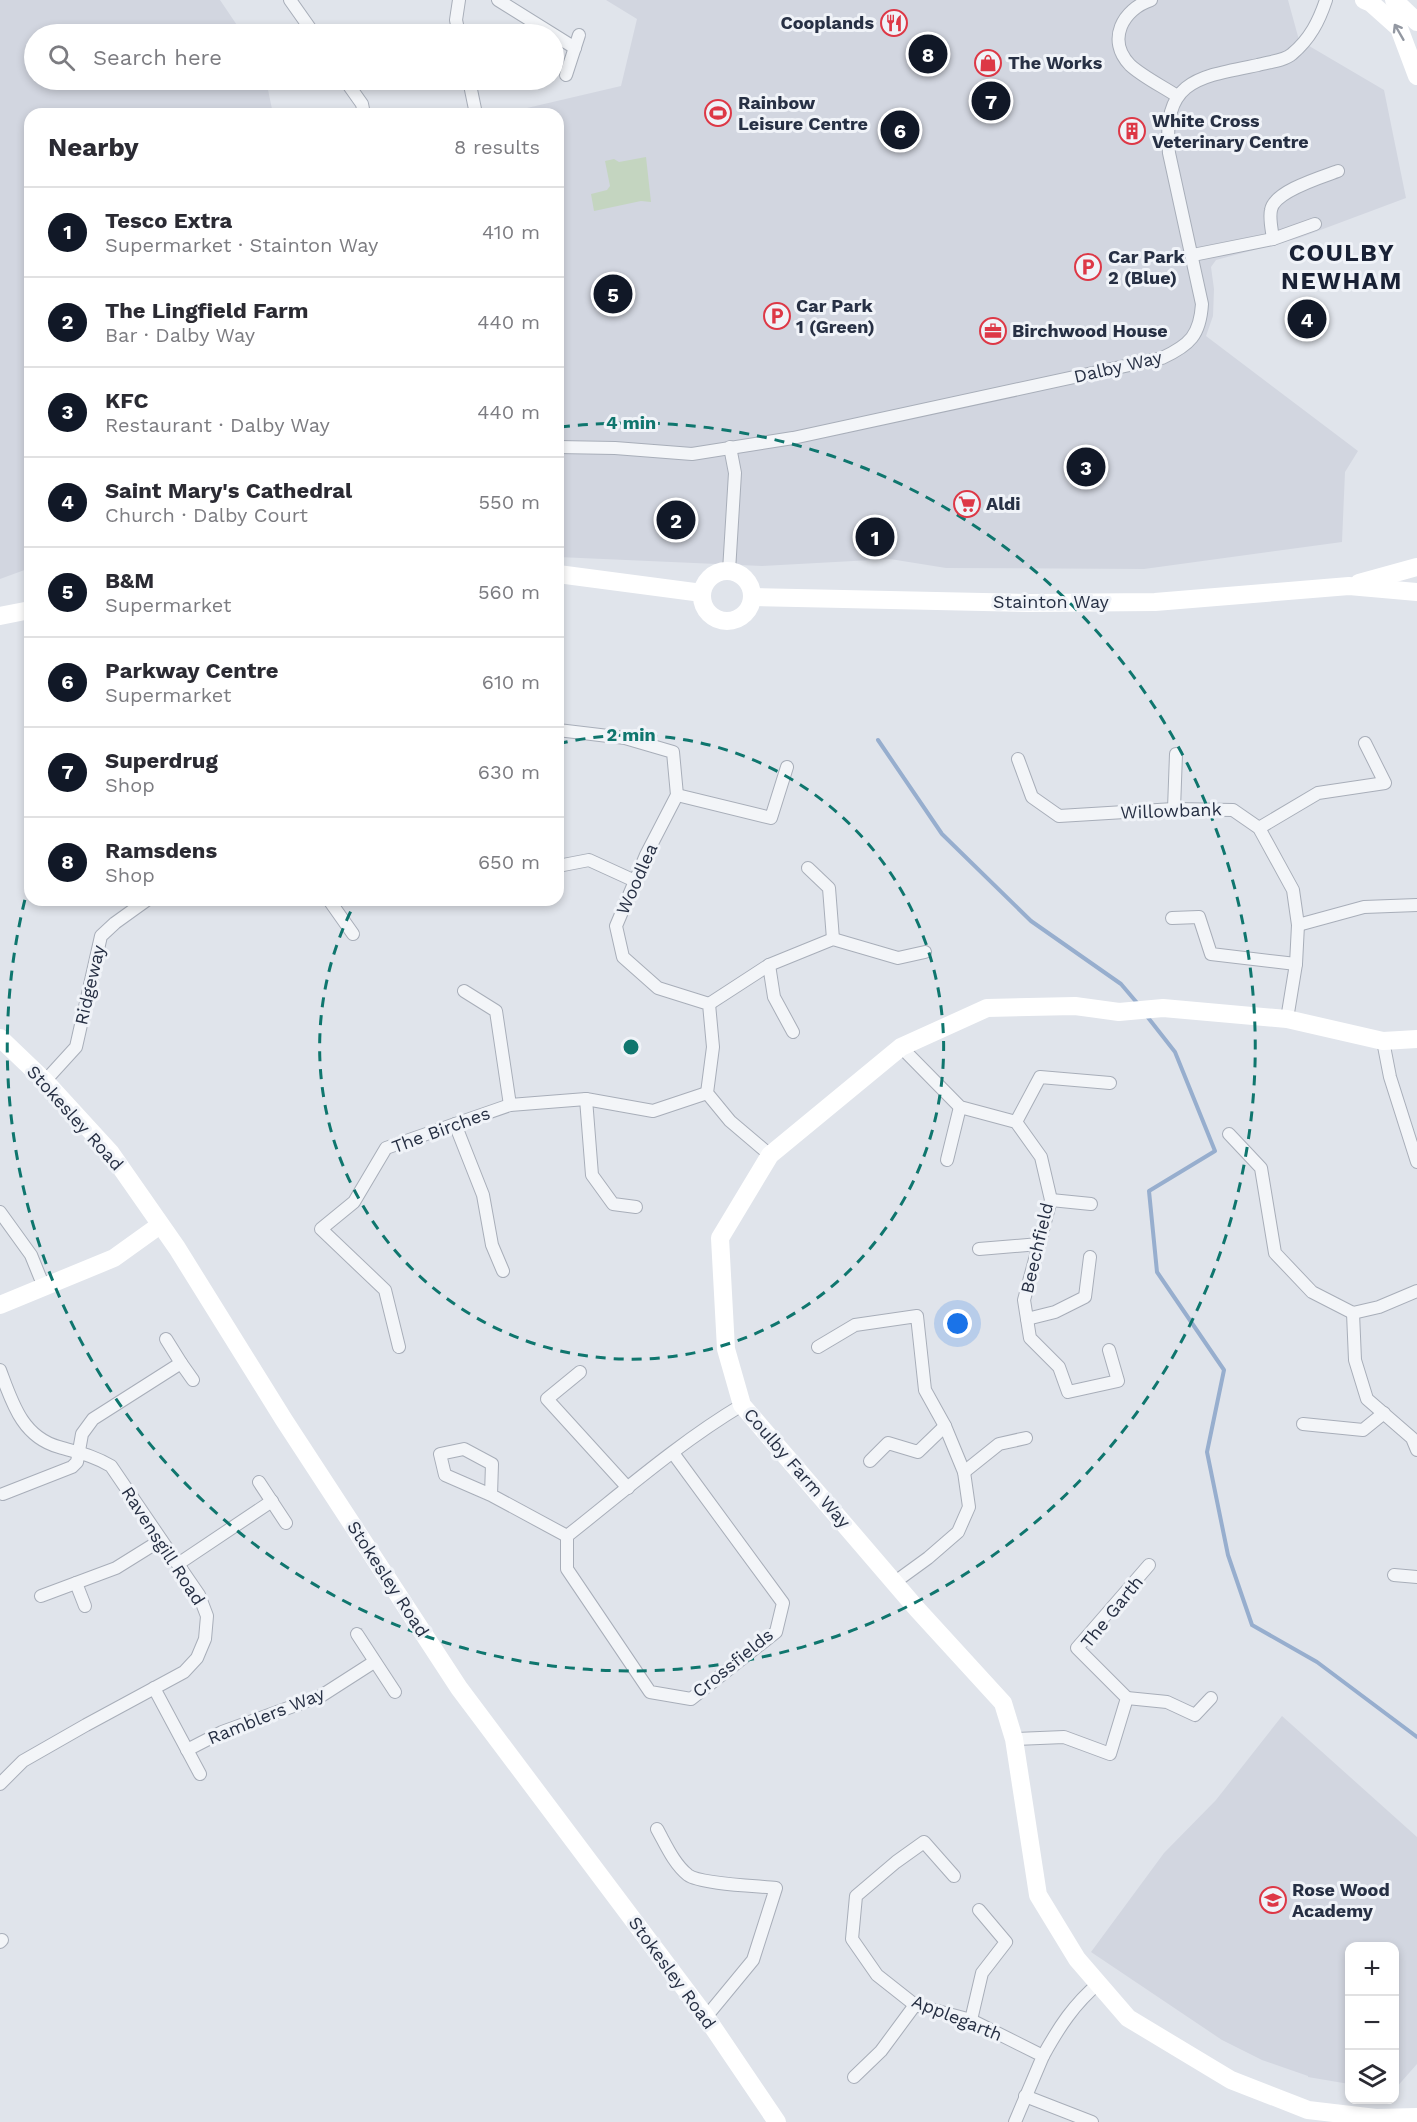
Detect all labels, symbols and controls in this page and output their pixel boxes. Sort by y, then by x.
restaurant icon: Cooplands [879,8,909,38]
place label: Cooplands [780,12,874,33]
one-way arrow [1393,23,1405,40]
search box [24,24,564,90]
pin: 8 [908,32,948,76]
icon: search [45,41,78,74]
text: Search here [93,45,222,70]
shop icon: The Works [973,48,1003,78]
place label: The Works [1008,52,1103,73]
pin: 7 [972,78,1010,124]
place label: Rainbow Leisure Centre [738,92,868,134]
sports icon: Rainbow Leisure Centre [703,98,733,128]
pin: 6 [880,108,920,152]
place label: White Cross Veterinary Centre [1152,110,1309,152]
building icon: White Cross Veterinary Centre [1117,116,1147,146]
text: Nearby [48,132,139,162]
text: 8 results [454,135,540,159]
text: Tesco Extra [105,208,232,233]
text: 1 [63,220,72,244]
text: 410 m [482,220,540,244]
text: Supermarket · Stainton Way [105,233,378,257]
district label: COULBY NEWHAM [1281,239,1403,295]
place label: Car Park 2 (Blue) [1108,246,1185,288]
parking icon: Car Park 2 (Blue) [1073,252,1103,282]
pin: 5 [594,272,632,316]
place label: Car Park 1 (Green) [796,295,875,337]
pin: 4 [1288,296,1326,342]
text: The Lingfield Farm [105,298,308,323]
parking icon: Car Park 1 (Green) [762,301,792,331]
text: 2 [62,310,73,334]
text: 440 m [477,310,540,334]
office icon: Birchwood House [978,316,1008,346]
place label: Birchwood House [1012,320,1168,341]
text: Bar · Dalby Way [105,323,255,347]
street label: Dalby Way [1072,346,1165,387]
text: KFC [105,388,149,413]
text: 3 [62,400,73,424]
text: 440 m [477,400,540,424]
text: 4 min [606,412,656,433]
text: Restaurant · Dalby Way [105,413,330,437]
pin: 3 [1066,444,1106,490]
text: Saint Mary's Cathedral [105,478,352,503]
supermarket icon: Aldi [952,489,982,519]
text: 4 [61,490,74,514]
text: 550 m [478,490,540,514]
place label: Aldi [986,493,1021,514]
pin: 2 [656,498,696,542]
text: Church · Dalby Court [105,503,308,527]
pin: 1 [856,514,894,560]
text: B&M [105,568,154,593]
text: 5 [62,580,73,604]
text: 560 m [478,580,540,604]
street label: Stainton Way [993,591,1110,612]
text: Supermarket [105,593,231,617]
text: Parkway Centre [105,658,278,683]
text: 6 [61,670,74,694]
text: 610 m [482,670,540,694]
text: Supermarket [105,683,231,707]
text: 2 min [606,724,656,745]
text: Superdrug [105,748,218,773]
text: 7 [61,760,74,784]
text: 630 m [478,760,540,784]
text: Shop [105,773,155,797]
street label: Willowbank [1120,798,1222,823]
text: Ramsdens [105,838,217,863]
street label: Woodlea [612,840,662,918]
text: 8 [61,850,74,874]
text: 650 m [478,850,540,874]
text: Shop [105,863,155,887]
street label: Ridgeway [70,942,109,1027]
centre of rings [621,1037,641,1057]
street label: Stokesley Road [23,1061,128,1174]
street label: The Birches [389,1102,493,1157]
street label: Beechfield [1016,1200,1057,1295]
your location [943,1309,972,1338]
street label: Coulby Farm Way [740,1404,856,1532]
street label: Ravensgill Road [117,1483,210,1609]
street label: Stokesley Road [343,1517,434,1641]
street label: The Garth [1076,1571,1147,1652]
street label: Crossfields [688,1624,777,1702]
street label: Ramblers Way [204,1682,328,1749]
place label: Rose Wood Academy [1292,1879,1390,1921]
school or university icon: Rose Wood Academy [1258,1885,1288,1915]
street label: Stokesley Road [625,1912,720,2033]
map controls [1345,1942,1399,2104]
button: + [1345,1942,1399,1996]
street label: Applegarth [909,1990,1005,2045]
button: − [1345,1996,1399,2050]
button: layers [1345,2050,1399,2104]

